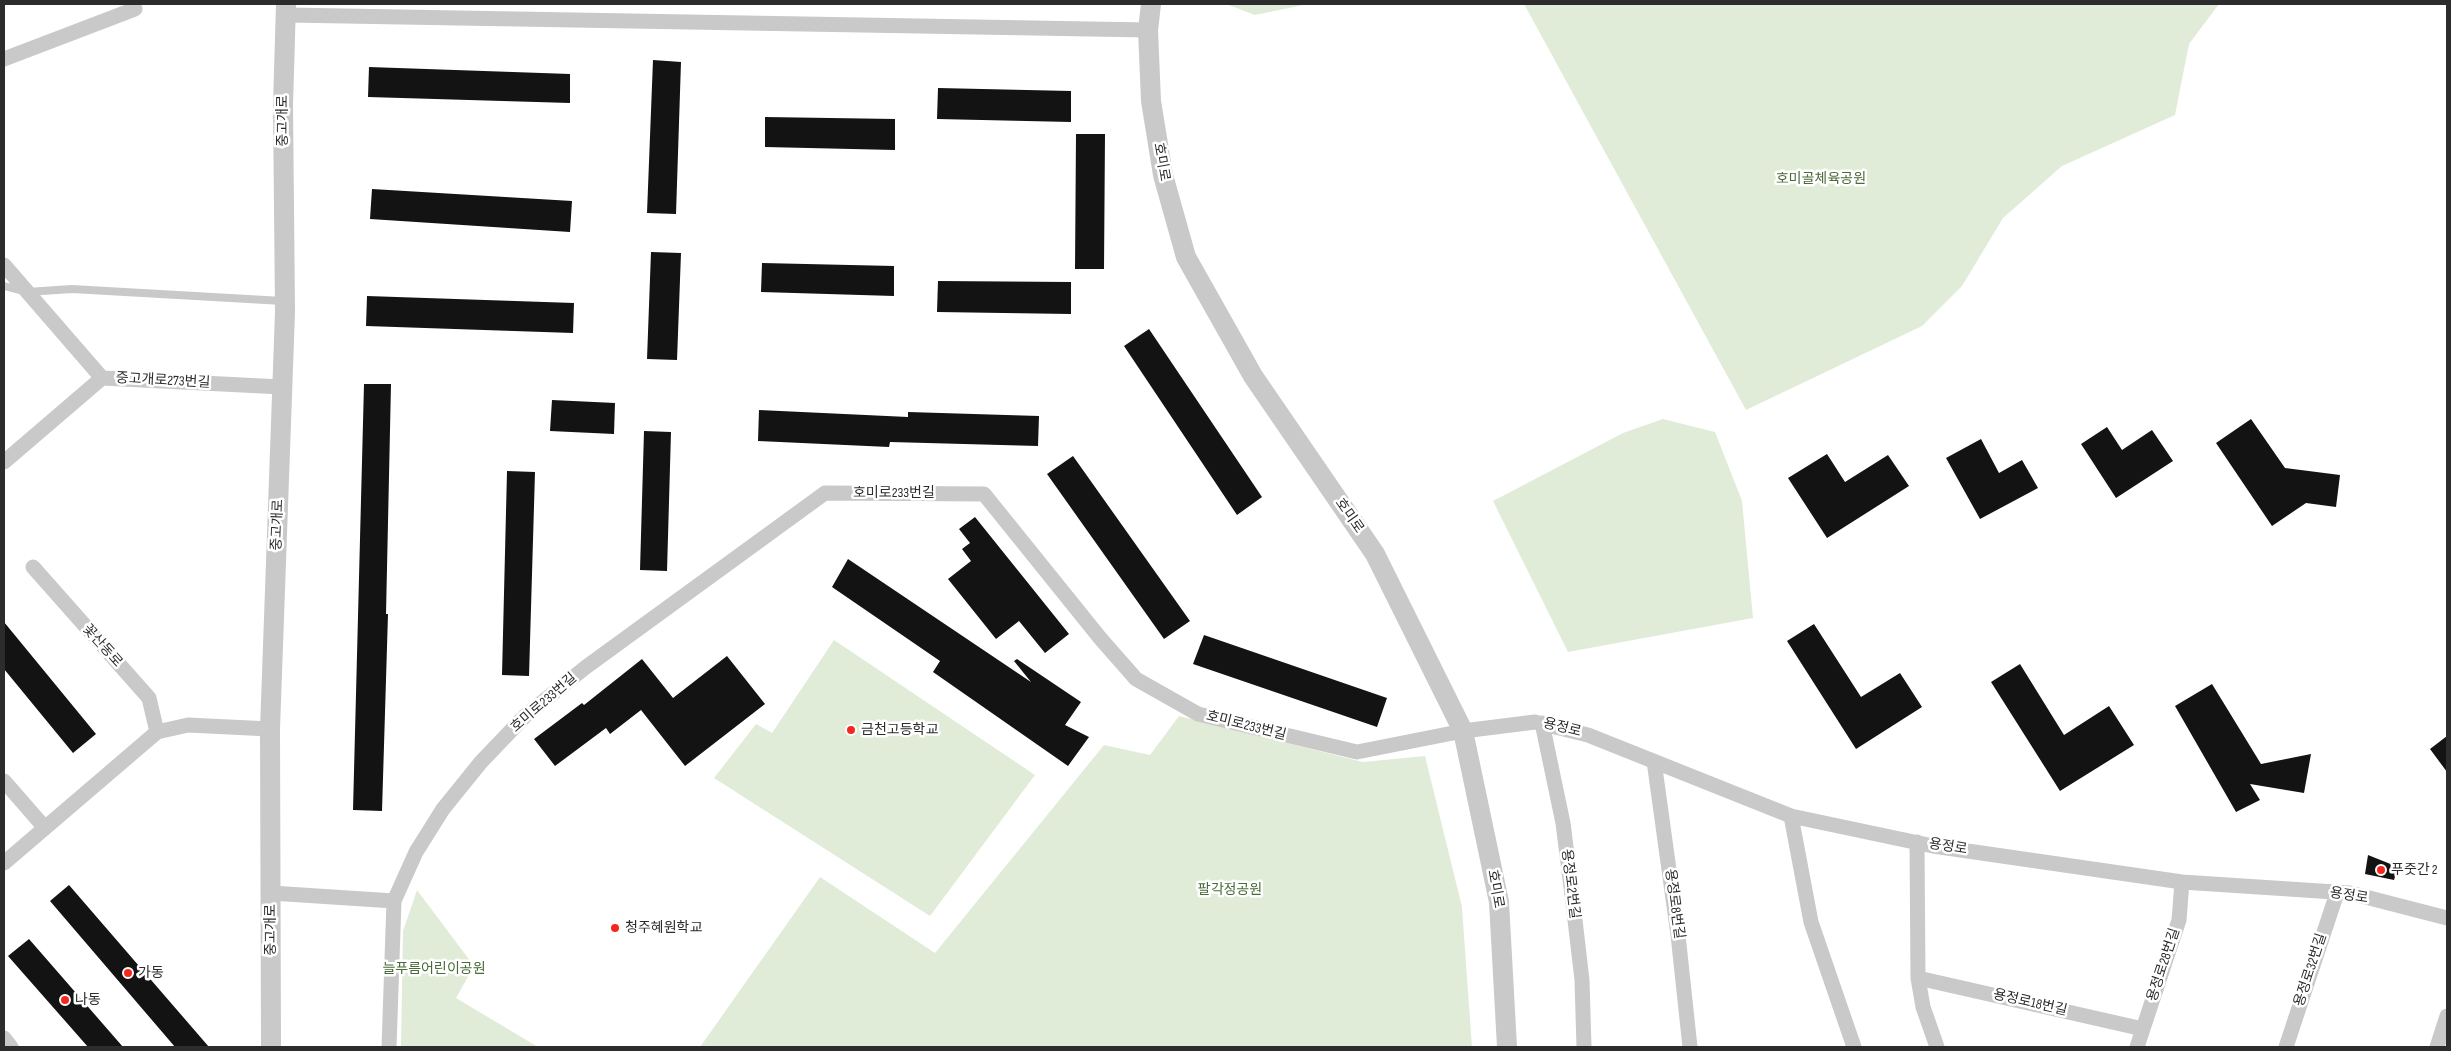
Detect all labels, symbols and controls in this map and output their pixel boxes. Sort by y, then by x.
street label: 중고개로 [275,95,291,147]
street label: 호미로 [1149,142,1173,182]
park label: 호미골체육공원 [1776,171,1866,187]
street label: 중고개로273번길 [115,370,211,392]
street label: 호미로233번길 [853,485,935,501]
street label: 호미로 [1331,495,1367,537]
street label: 중고개로 [269,499,287,551]
street label: 꽃산동로 [79,621,125,671]
street label: 호미로233번길 [508,670,580,736]
street label: 호미로233번길 [1204,708,1288,744]
street label: 용정로 [1541,715,1583,741]
place label: 금천고등학교 [861,722,938,738]
marker: 금천고등학교 [845,724,857,736]
street label: 용정로 [1928,836,1968,858]
street label: 용정로2번길 [1557,848,1583,920]
place label: 푸줏간 2 [2391,862,2438,878]
marker: 푸줏간 2 [2375,864,2387,876]
street label: 용정로8번길 [1661,868,1687,940]
street label: 호미로 [1483,869,1507,909]
park label: 팔각정공원 [1198,882,1262,898]
street label: 용정로 [2329,885,2369,907]
street label: 중고개로 [263,904,279,956]
place label: 청주혜원학교 [625,920,702,936]
marker: 청주혜원학교 [609,922,621,934]
street label: 용정로28번길 [2144,926,2184,1004]
street label: 용정로32번길 [2291,931,2331,1009]
park label: 늘푸름어린이공원 [382,961,486,977]
place label: 가동 [138,965,164,981]
marker: 가동 [122,967,134,979]
street label: 용정로18번길 [1991,986,2069,1020]
place label: 나동 [75,992,101,1008]
marker: 나동 [59,994,71,1006]

